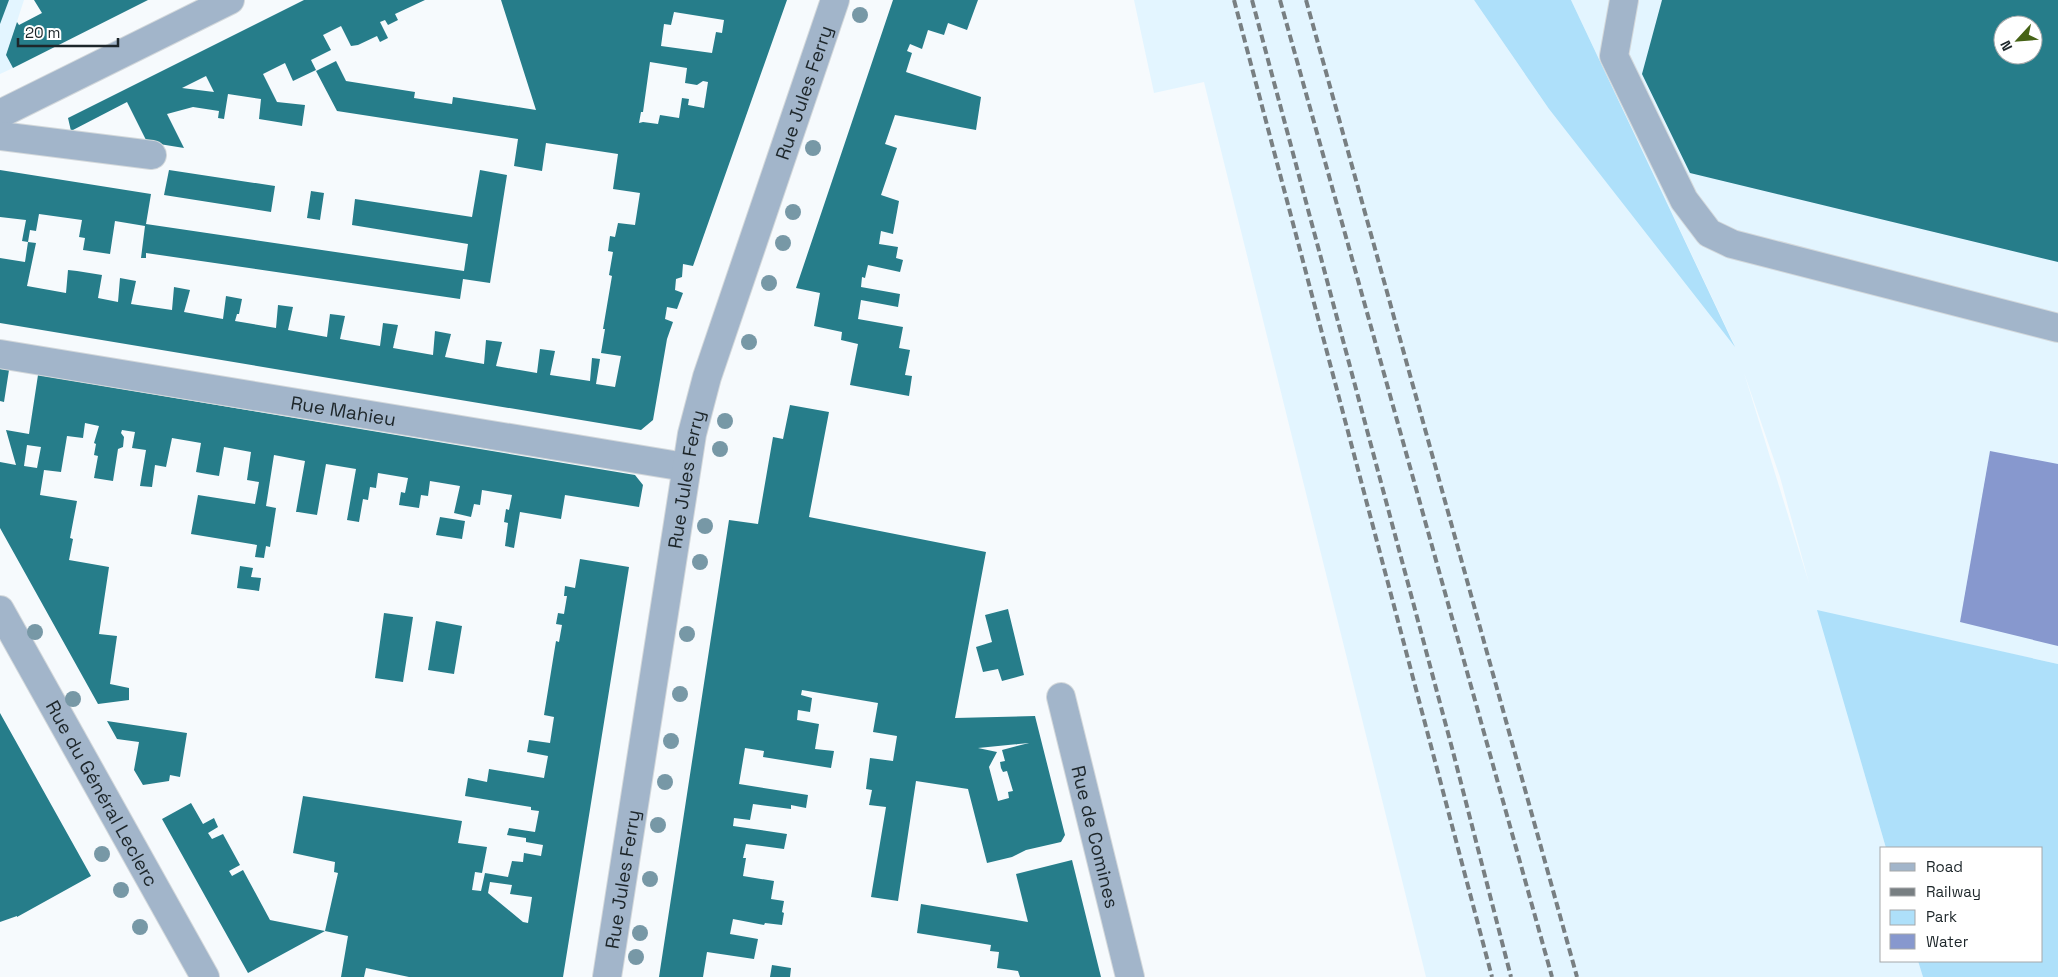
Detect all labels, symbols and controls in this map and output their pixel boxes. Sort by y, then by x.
scale bar [18,15,118,47]
north arrow [1993,15,2043,65]
street label: Rue Jules Ferry [770,22,838,163]
text: 20 m [25,23,60,42]
text: N [1996,38,2016,54]
street label: Rue Mahieu [289,390,398,432]
street label: Rue Jules Ferry [662,407,711,550]
street label: Rue du Général Leclerc [40,696,164,891]
street label: Rue de Comines [1065,763,1125,911]
street label: Rue Jules Ferry [600,808,646,951]
legend [1880,847,2043,962]
text: Road [1926,857,1963,876]
text: Railway [1926,882,1981,901]
text: Park [1926,907,1957,926]
text: Water [1926,932,1969,951]

